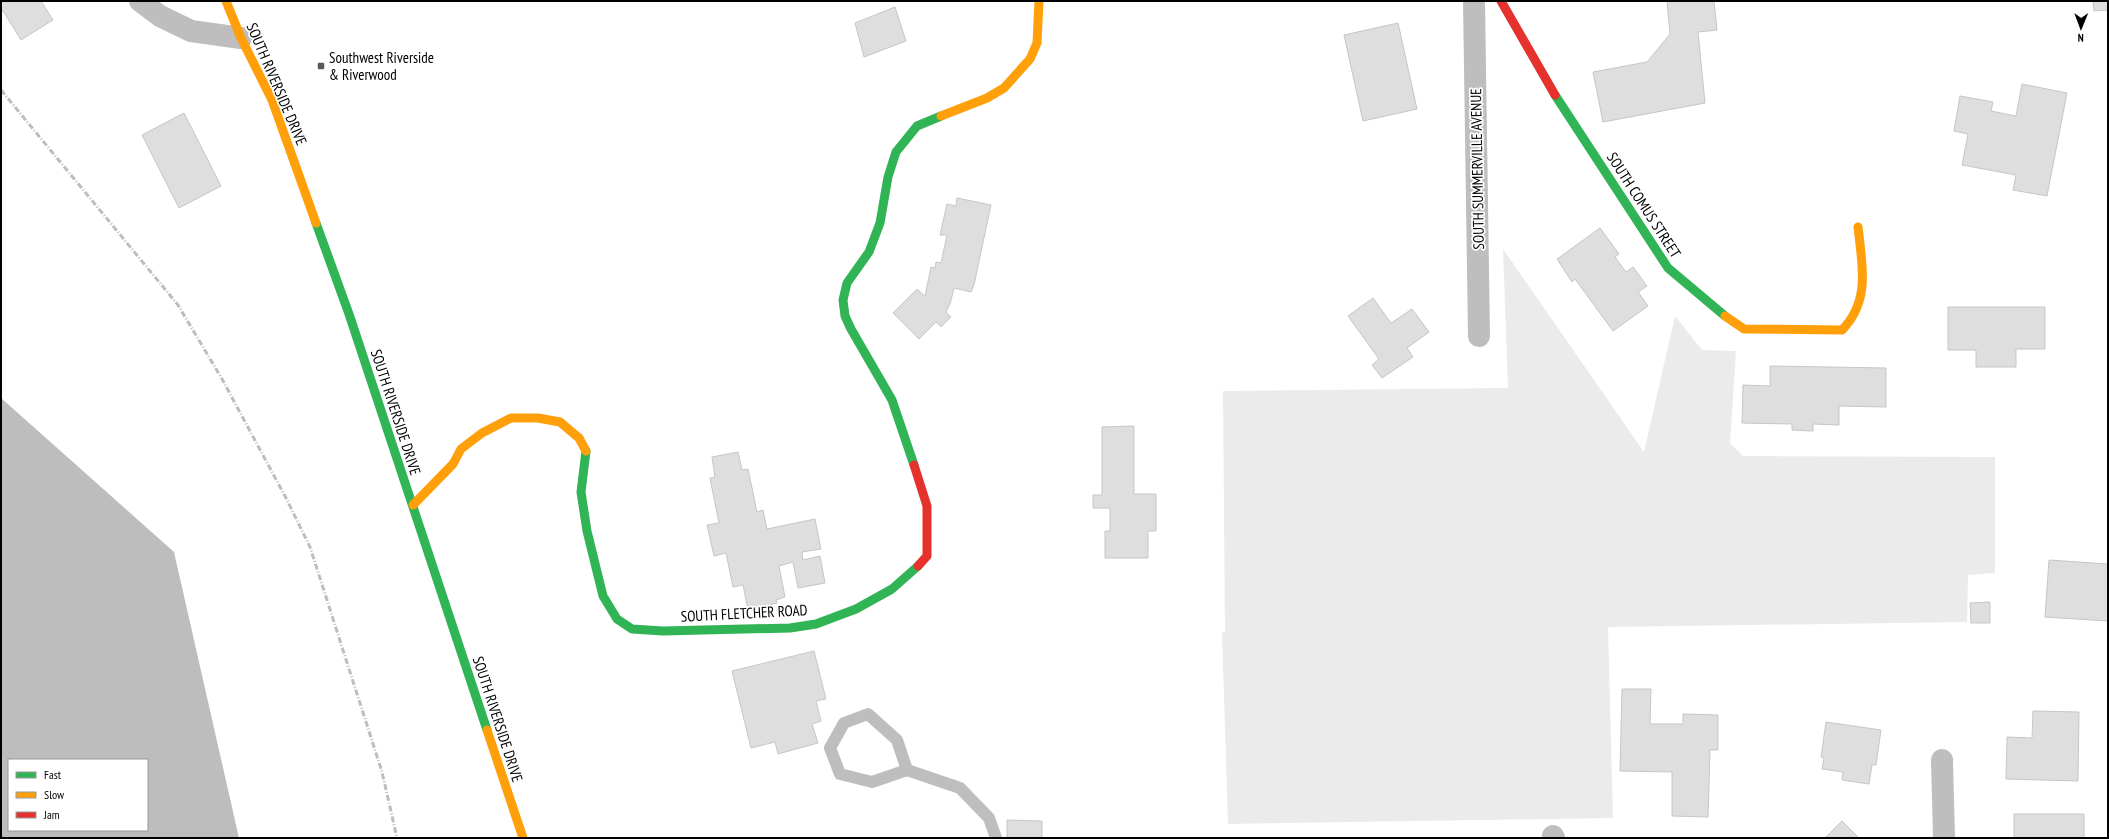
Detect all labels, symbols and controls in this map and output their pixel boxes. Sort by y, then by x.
north arrow [2061,8,2101,48]
street label: SOUTH RIVERSIDE DRIVE [243,20,311,148]
text: N [2078,31,2084,45]
place label: Southwest Riverside & Riverwood [329,48,434,84]
marker: Southwest Riverside & Riverwood [316,61,326,71]
street label: SOUTH SUMMERVILLE AVENUE [1466,88,1488,250]
street label: SOUTH COMUS STREET [1603,149,1685,262]
street label: SOUTH RIVERSIDE DRIVE [367,347,425,477]
street label: SOUTH FLETCHER ROAD [680,600,808,626]
street label: SOUTH RIVERSIDE DRIVE [469,654,527,784]
legend [8,759,148,831]
text: Fast [44,767,62,782]
text: Slow [44,787,65,802]
text: Jam [43,807,60,822]

